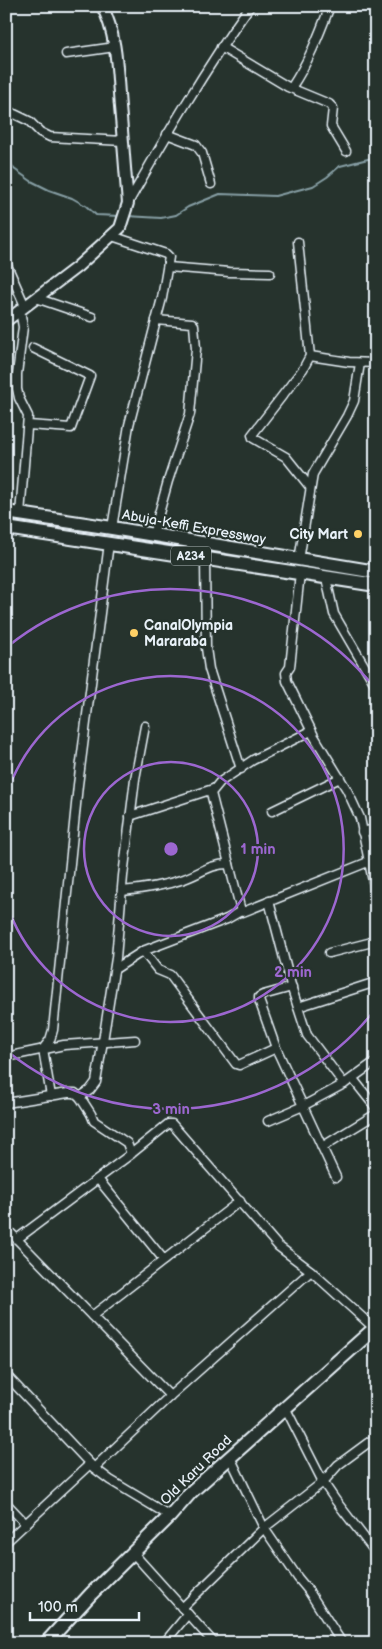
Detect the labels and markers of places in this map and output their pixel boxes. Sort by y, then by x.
place label: City Mart [290,526,348,543]
marker: City Mart [352,528,364,540]
place label: CanalOlympia Mararaba [144,617,233,650]
marker: CanalOlympia Mararaba [128,627,140,639]
centre of rings [162,840,180,858]

